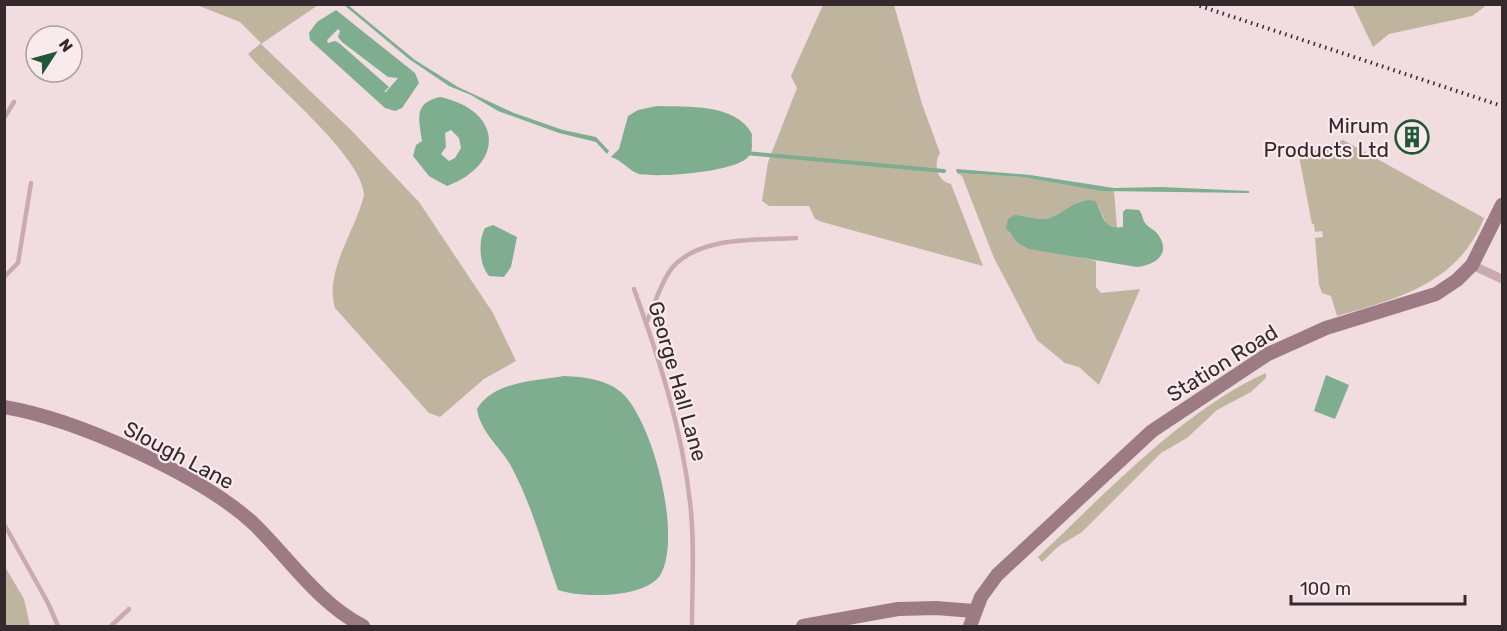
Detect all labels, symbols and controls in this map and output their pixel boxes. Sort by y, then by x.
north arrow [24,24,84,84]
text: N [55,35,77,56]
place label: Mirum Products Ltd [1263,113,1389,162]
building icon: Mirum Products Ltd [1394,119,1430,155]
street label: George Hall Lane [643,298,713,464]
street label: Station Road [1162,319,1282,407]
street label: Slough Lane [120,416,238,494]
scale bar [1291,568,1465,606]
text: 100 m [1300,578,1351,600]

